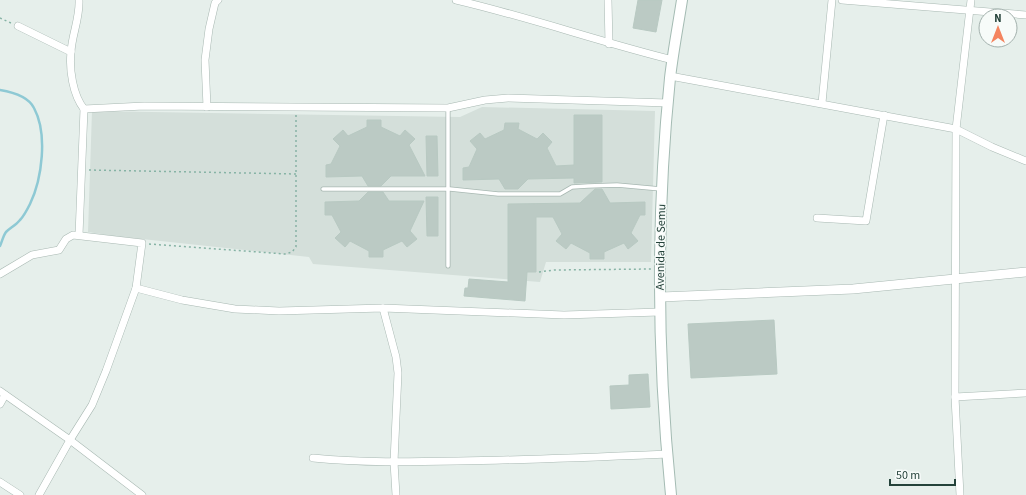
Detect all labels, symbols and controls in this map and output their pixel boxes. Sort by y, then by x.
north arrow [978,8,1018,48]
text: N [994,11,1002,26]
street label: Avenida de Semu [652,204,670,290]
scale bar [890,461,955,487]
text: 50 m [896,467,920,484]

